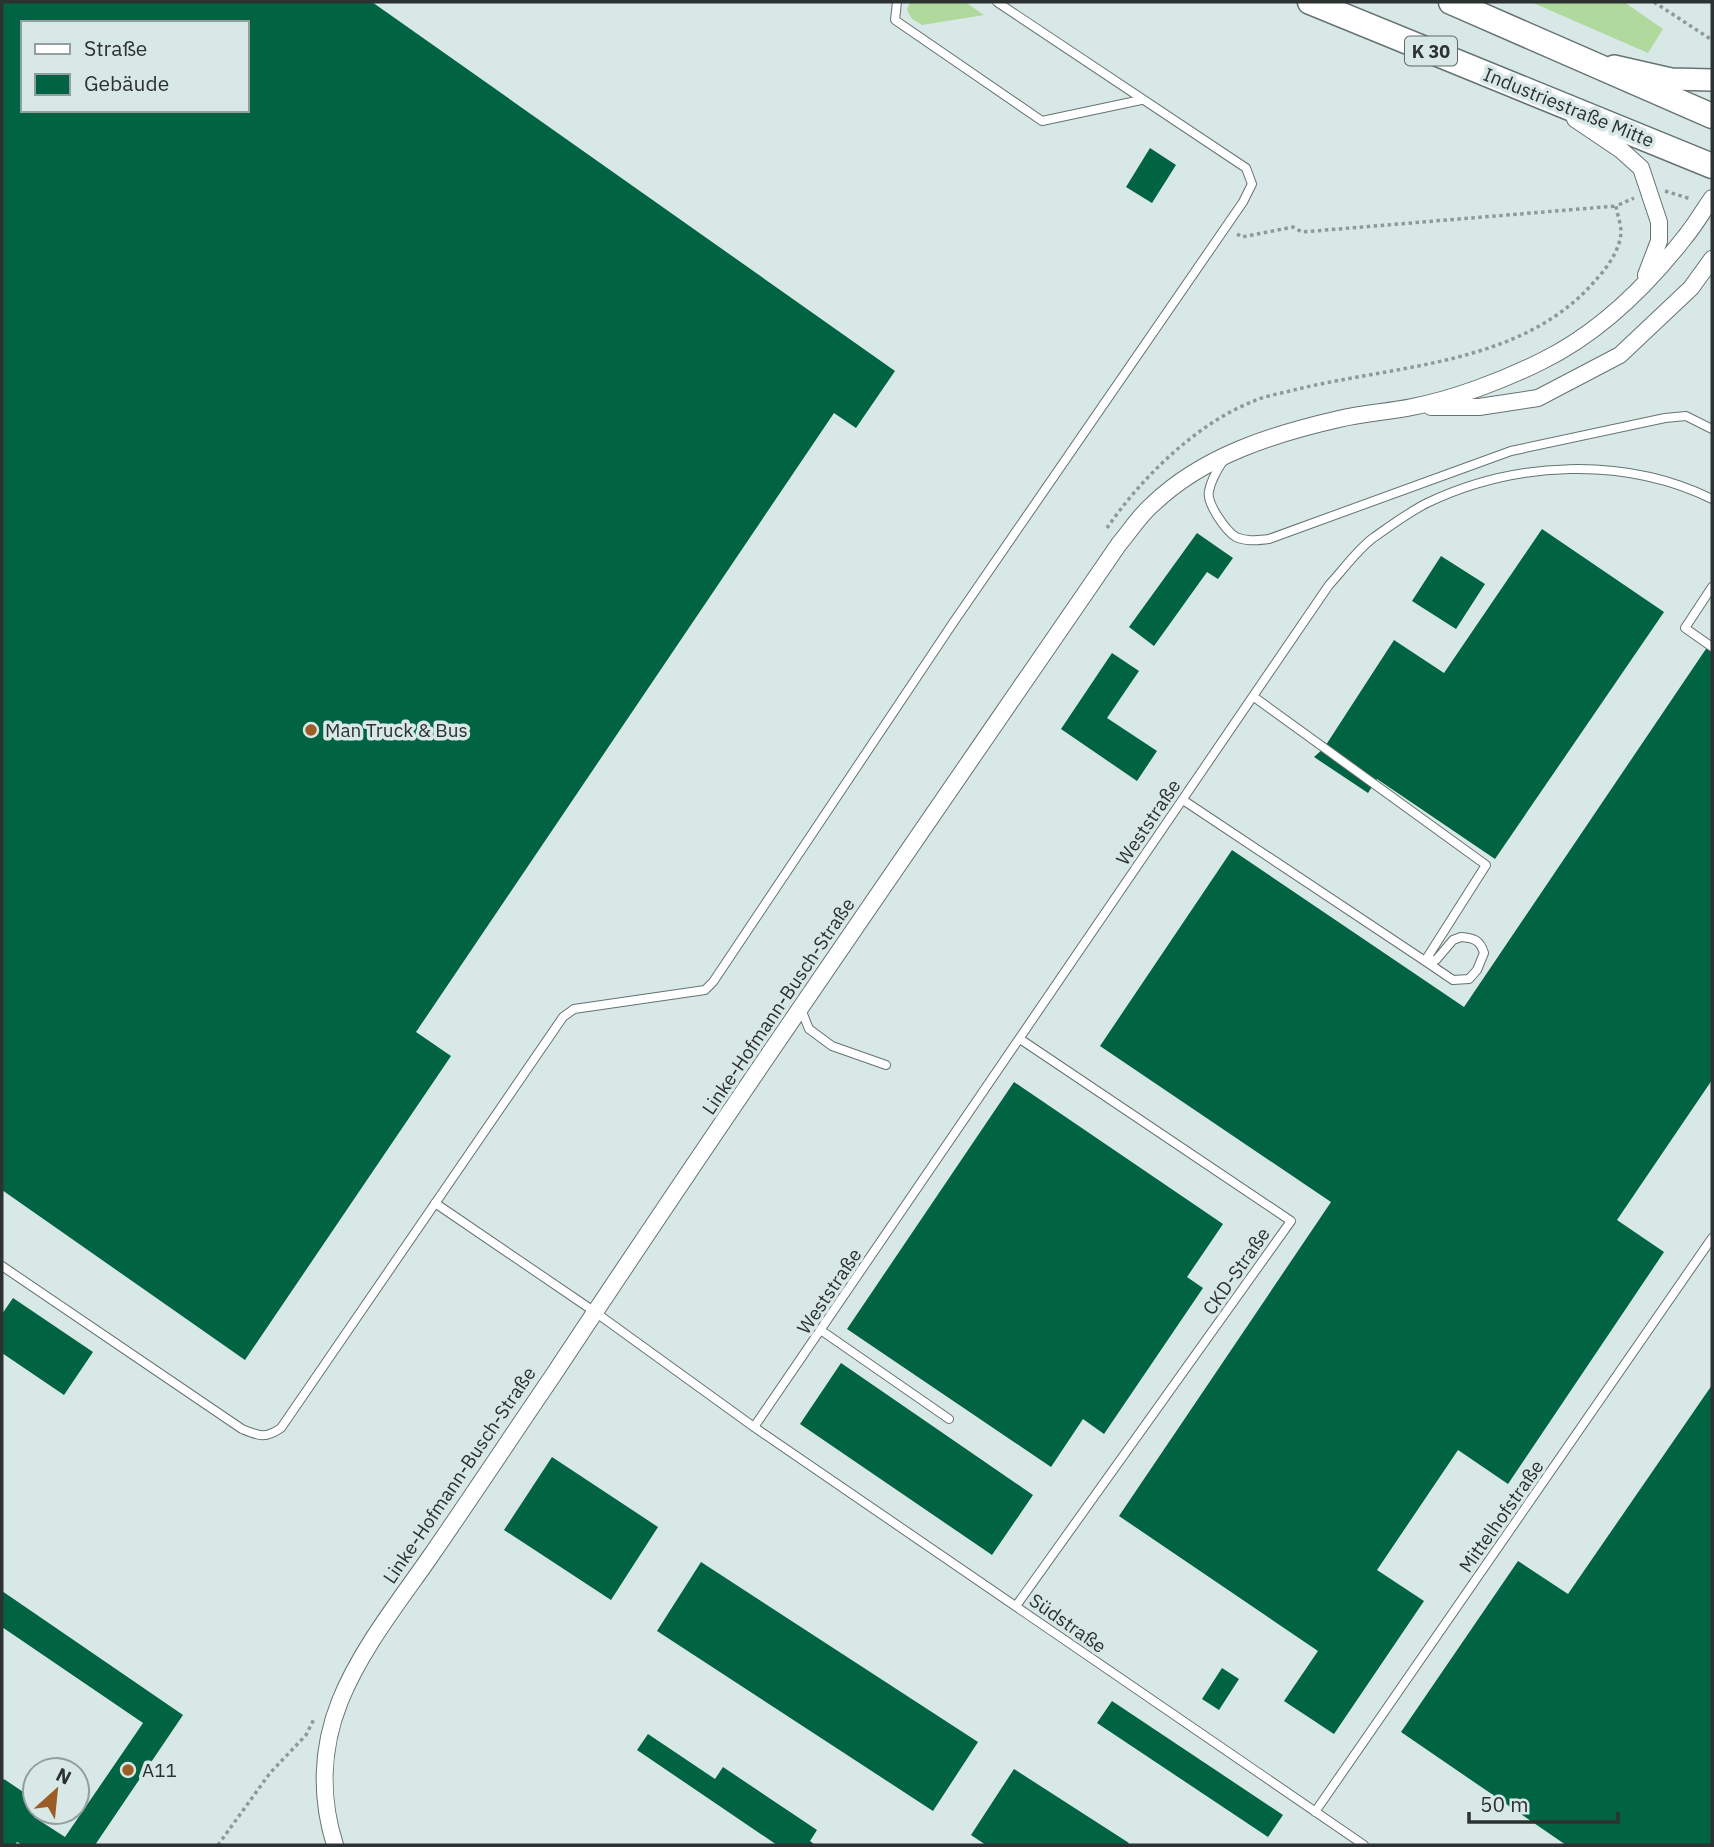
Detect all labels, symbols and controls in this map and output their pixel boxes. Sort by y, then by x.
legend [21,21,248,112]
text: Straße [84,34,147,62]
road number: K 30 [1405,36,1457,66]
street label: Industriestraße Mitte [1480,62,1658,152]
text: Gebäude [84,69,169,97]
place label: Man Truck & Bus [325,718,468,742]
marker: Man Truck & Bus [303,722,319,738]
street label: Weststraße [1111,775,1185,869]
street label: Linke-Hofmann-Busch-Straße [696,893,860,1119]
street label: CKD-Straße [1197,1223,1275,1319]
street label: Weststraße [792,1244,866,1338]
street label: Linke-Hofmann-Busch-Straße [377,1362,541,1588]
street label: Mittelhofstraße [1453,1455,1549,1577]
street label: Südstraße [1025,1588,1111,1658]
north arrow [21,1756,91,1826]
place label: A11 [142,1758,177,1782]
text: N [52,1762,75,1790]
marker: A11 [120,1762,136,1778]
scale bar [1469,1780,1618,1824]
text: 50 m [1480,1790,1529,1818]

